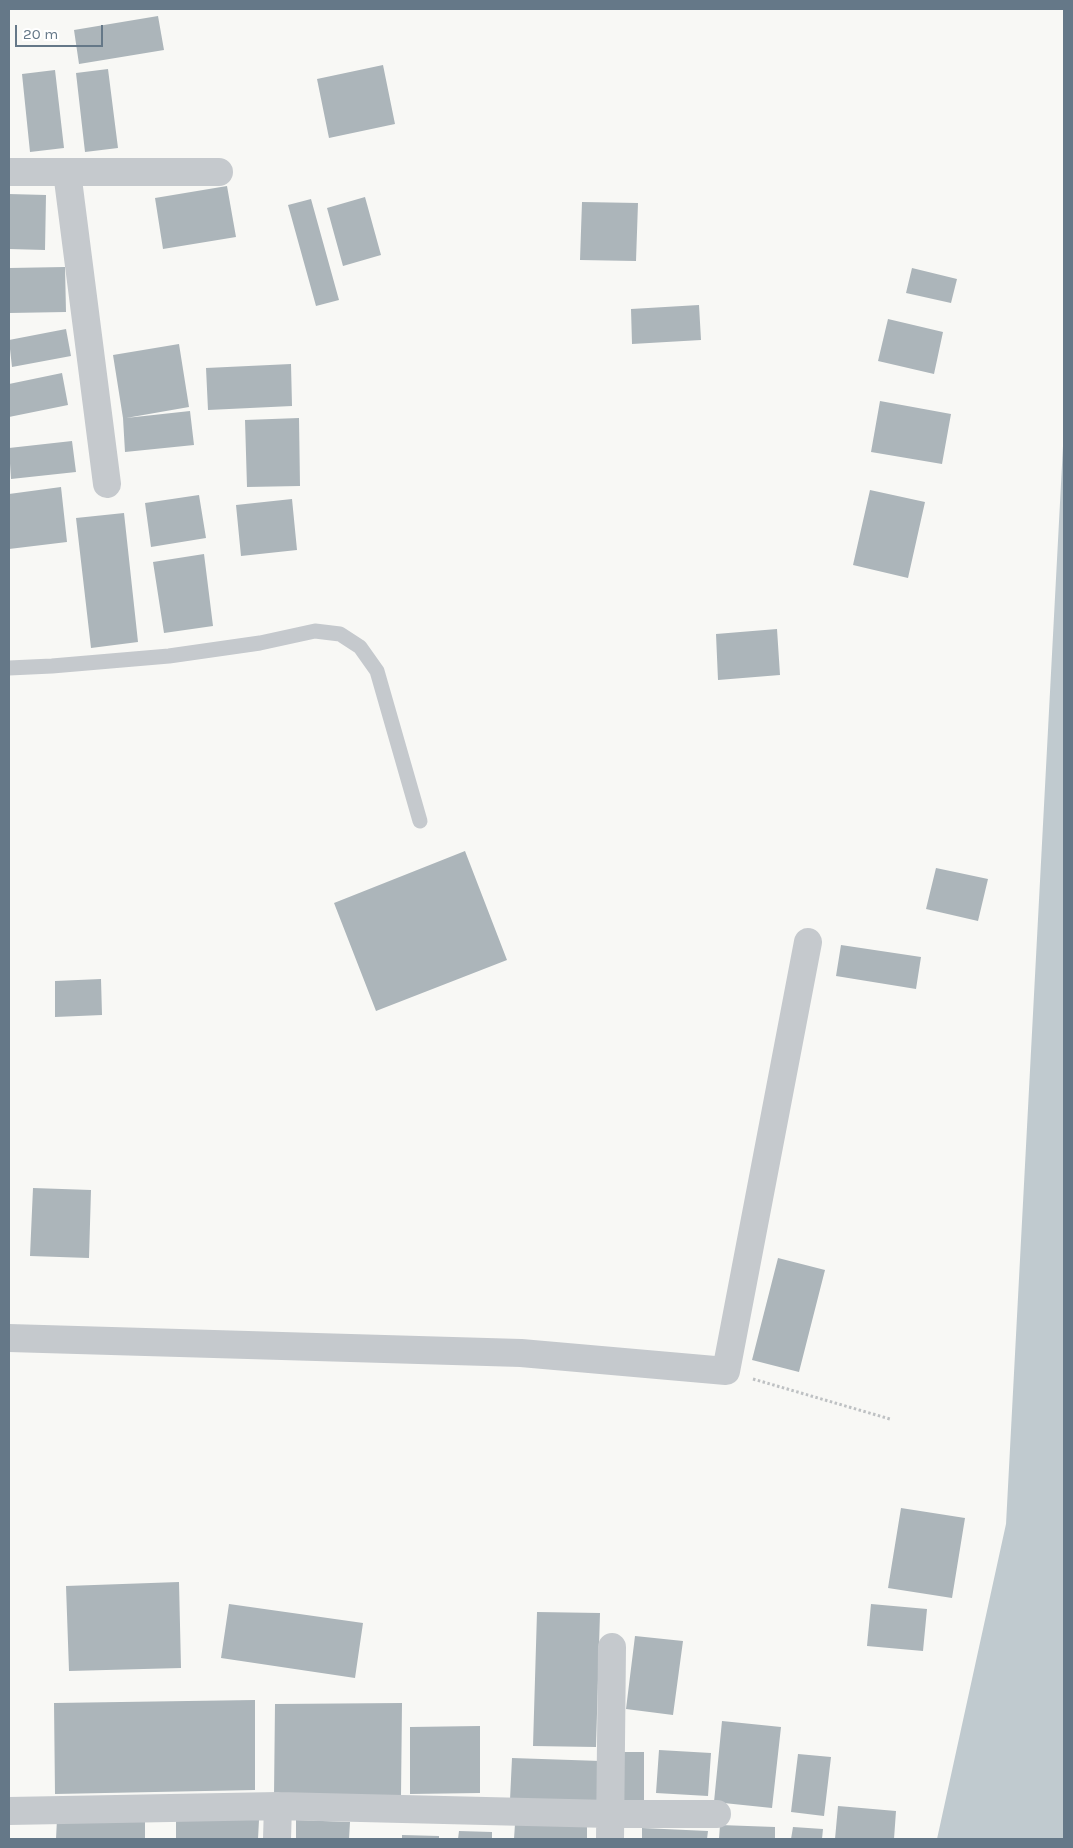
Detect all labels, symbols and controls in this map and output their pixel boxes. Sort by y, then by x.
scale bar [18,15,105,47]
text: 20 m [23,25,58,43]

